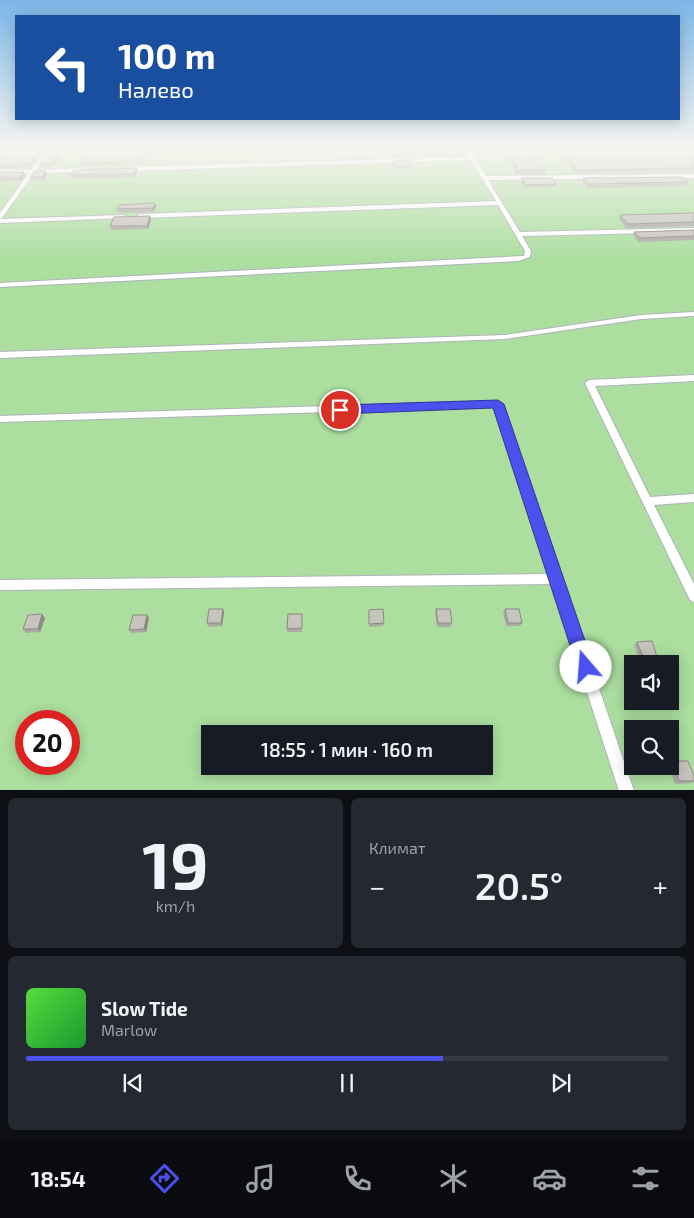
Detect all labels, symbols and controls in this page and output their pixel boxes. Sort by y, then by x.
text: 100 m [118,34,216,76]
icon: left [35,35,100,100]
text: Налево [118,76,194,102]
pin [319,389,361,431]
icon: arrive [326,396,354,424]
position arrow [559,640,611,692]
map controls [624,655,679,775]
button: sound [624,655,679,710]
speed limit sign: 20 [15,710,80,775]
button: search [624,720,679,775]
text: 18:55 · 1 мин · 160 m [261,738,433,761]
text: 19 [142,824,209,902]
text: Климат [369,838,426,857]
text: 20.5° [475,862,563,908]
text: − [369,869,385,903]
text: + [653,869,668,903]
text: km/h [156,896,195,915]
text: Slow Tide [101,997,188,1020]
text: Marlow [101,1020,157,1039]
icon: previous [119,1069,147,1097]
icon: pause [333,1069,361,1097]
icon: next [547,1069,575,1097]
icon: directions [147,1161,182,1196]
icon: music [243,1161,278,1196]
icon: phone [340,1161,375,1196]
icon: climate [436,1161,471,1196]
icon: car [532,1161,567,1196]
icon: filters [628,1161,663,1196]
text: 18:54 [31,1165,86,1191]

